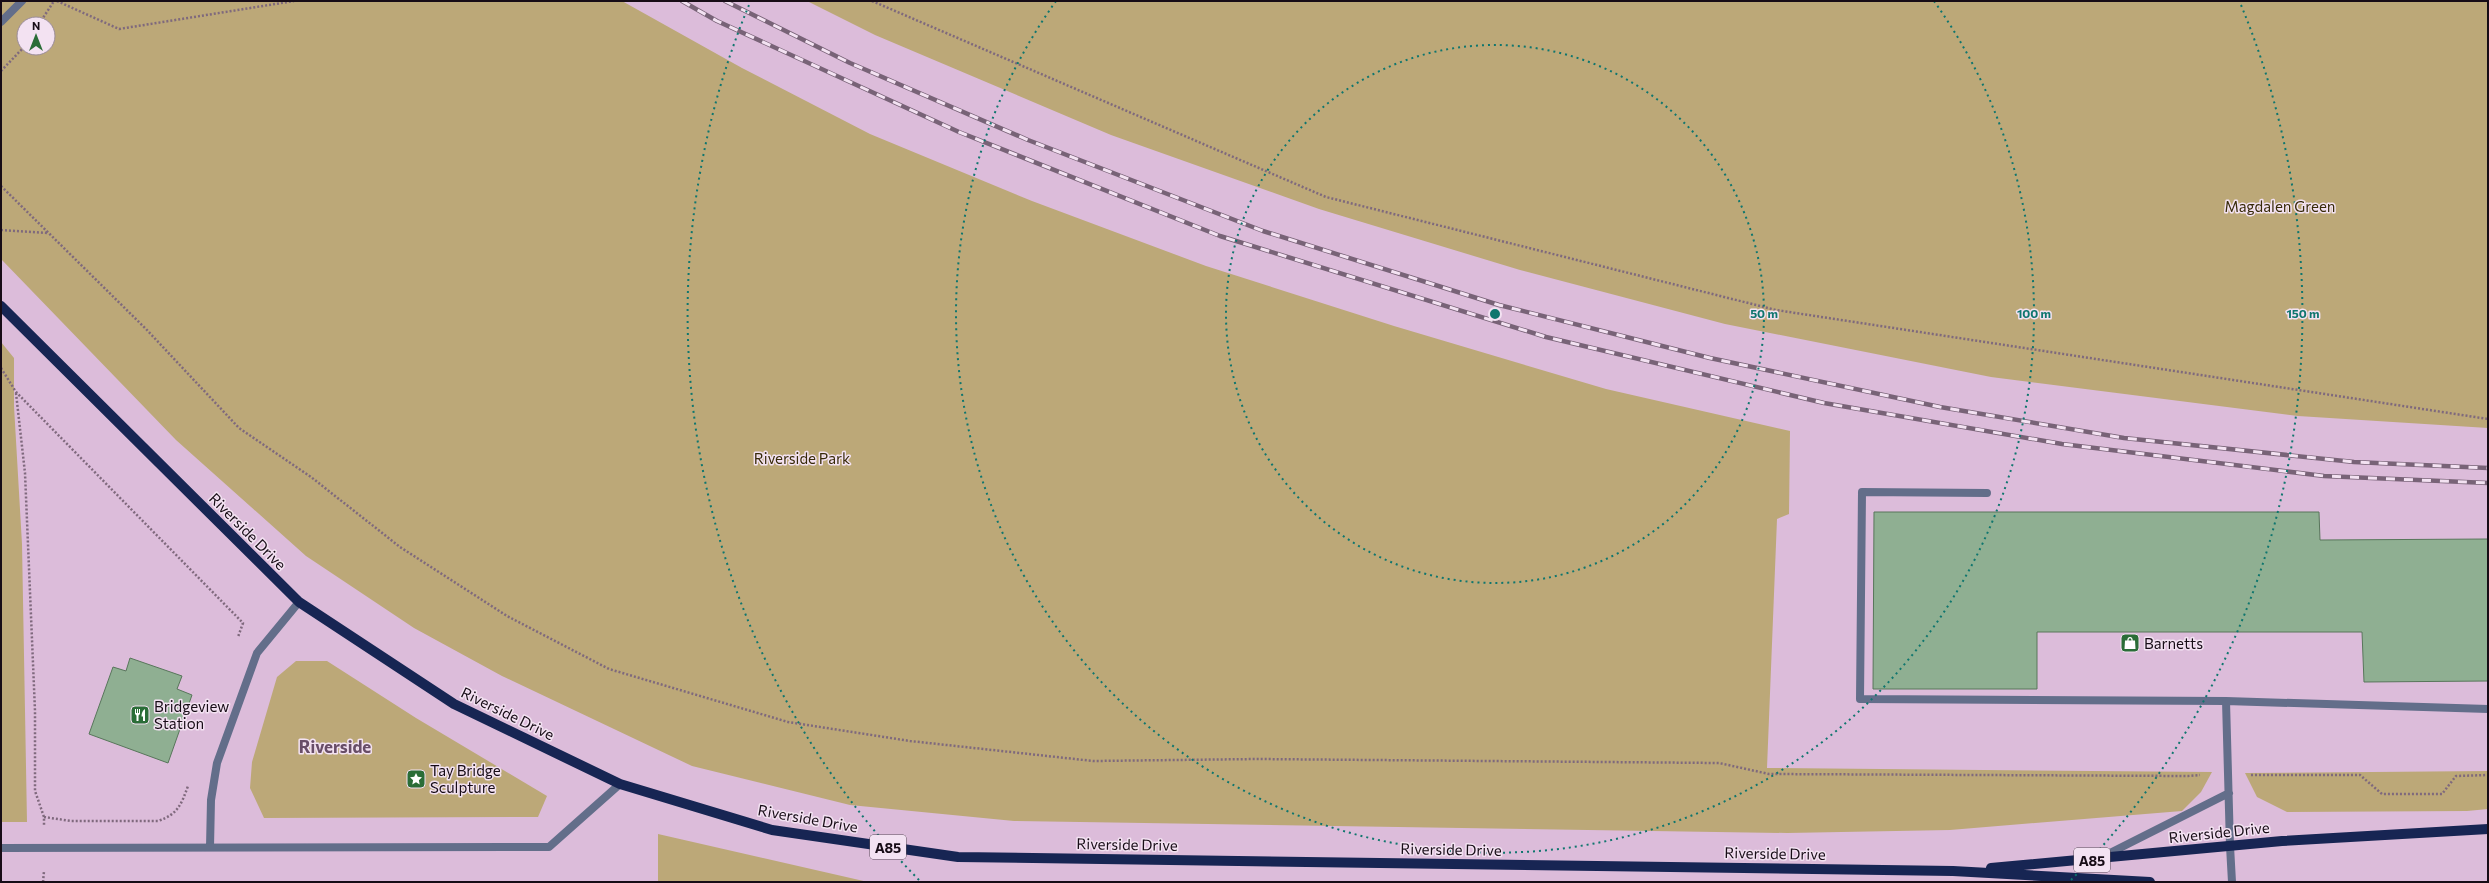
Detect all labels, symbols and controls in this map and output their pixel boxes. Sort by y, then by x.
north arrow [16,16,56,56]
text: N [32,19,40,32]
park label: Magdalen Green [2225,197,2335,215]
text: 50 m [1750,306,1778,320]
text: 100 m [2017,306,2051,320]
text: 150 m [2286,306,2320,320]
centre of rings [1488,307,1502,321]
park label: Riverside Park [754,449,850,467]
street label: Riverside Drive [206,489,290,573]
shop icon: Barnetts [2119,632,2141,654]
place label: Barnetts [2144,634,2203,652]
street label: Riverside Drive [459,683,558,743]
place label: Bridgeview Station [154,697,229,732]
restaurant icon: Bridgeview Station [129,704,151,726]
district label: Riverside [299,736,371,757]
place label: Tay Bridge Sculpture [430,761,501,796]
place icon: Tay Bridge Sculpture [405,768,427,790]
street label: Riverside Drive [757,800,860,836]
street label: Riverside Drive [2168,818,2270,846]
street label: Riverside Drive [1076,834,1178,854]
road number: A85 [870,835,906,859]
street label: Riverside Drive [1400,839,1502,859]
street label: Riverside Drive [1724,843,1826,863]
road number: A85 [2074,848,2110,872]

